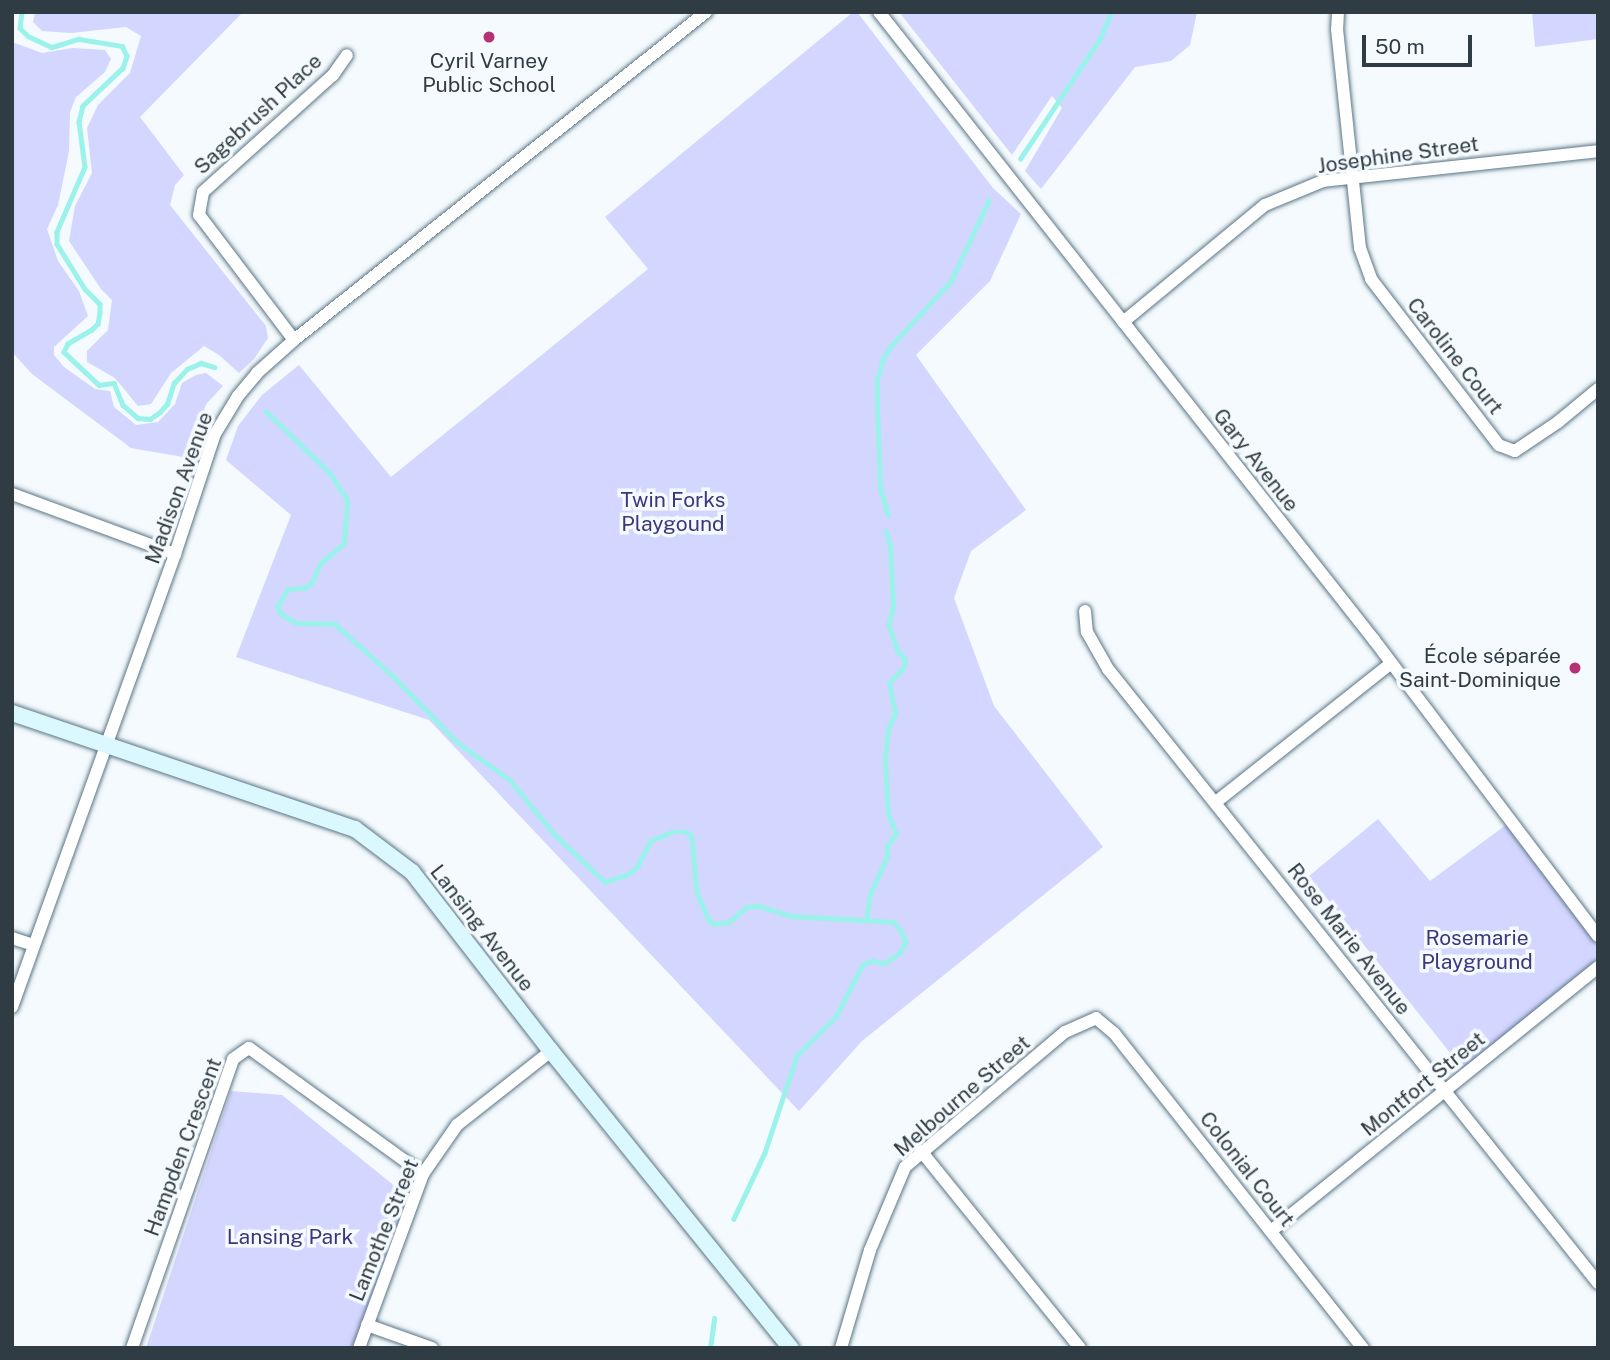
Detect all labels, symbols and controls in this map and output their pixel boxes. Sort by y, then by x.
scale bar [1365,21,1475,65]
marker: Cyril Varney Public School [481,29,497,45]
text: 50 m [1375,34,1425,59]
street label: Sagebrush Place [189,48,327,180]
place label: Cyril Varney Public School [422,48,556,98]
street label: Josephine Street [1316,131,1480,179]
street label: Caroline Court [1402,293,1508,419]
street label: Gary Avenue [1208,403,1304,517]
street label: Madison Avenue [140,409,218,567]
park label: Twin Forks Playgound [621,487,725,537]
place label: École séparée Saint-Dominique [1399,643,1561,693]
marker: École séparée Saint-Dominique [1567,660,1583,676]
street label: Rose Marie Avenue [1282,858,1416,1020]
street label: Lansing Avenue [425,860,539,996]
park label: Rosemarie Playground [1421,925,1533,975]
street label: Montfort Street [1356,1026,1490,1142]
street label: Melbourne Street [889,1030,1035,1162]
street label: Hampden Crescent [139,1054,227,1240]
street label: Colonial Court [1194,1106,1300,1232]
street label: Lamothe Street [344,1155,424,1305]
park label: Lansing Park [227,1224,353,1250]

